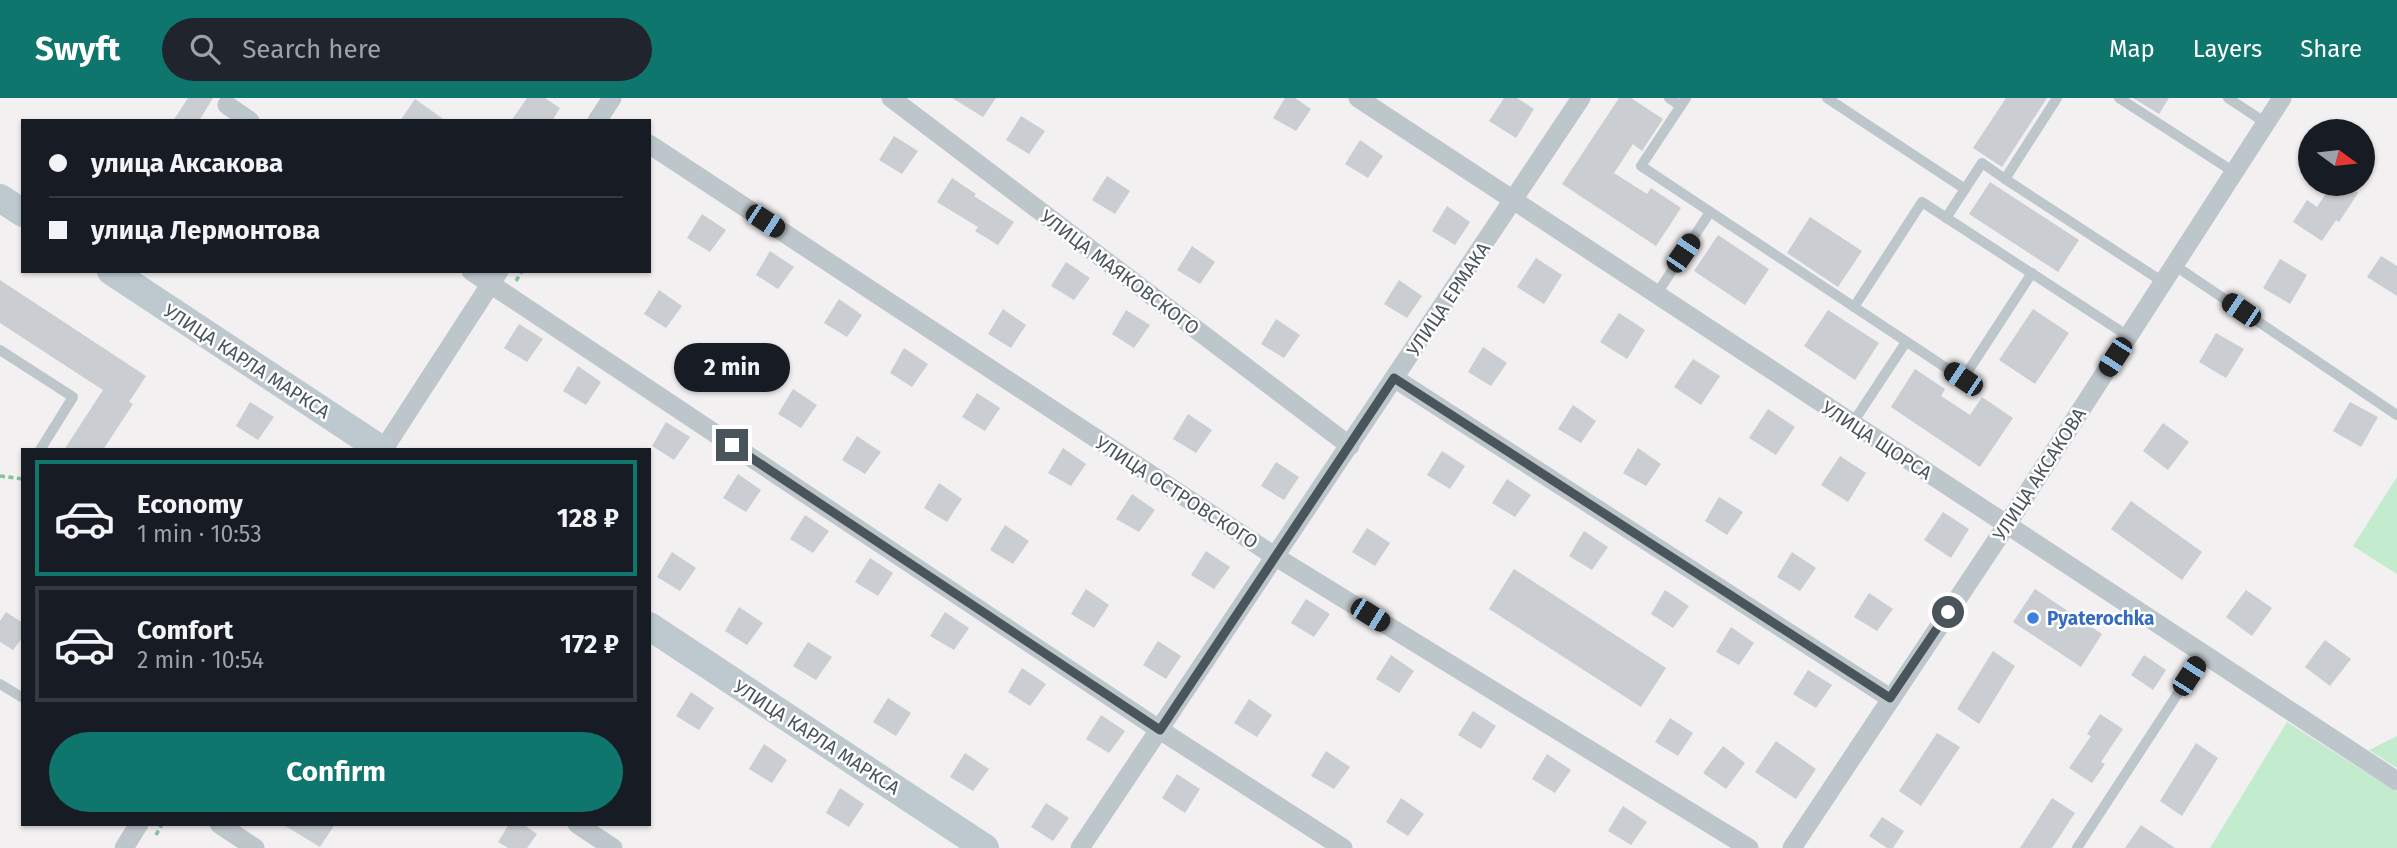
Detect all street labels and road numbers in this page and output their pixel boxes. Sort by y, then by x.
street label: УЛИЦА МАЯКОВСКОГО [1036,205,1204,340]
street label: УЛИЦА ЕРМАКА [1402,238,1495,361]
street label: УЛИЦА КАРЛА МАРКСА [159,299,334,424]
street label: УЛИЦА ЩОРСА [1817,396,1936,485]
street label: УЛИЦА АКСАКОВА [1988,403,2091,545]
street label: УЛИЦА ОСТРОВСКОГО [1091,431,1262,554]
street label: УЛИЦА КАРЛА МАРКСА [729,675,904,800]

